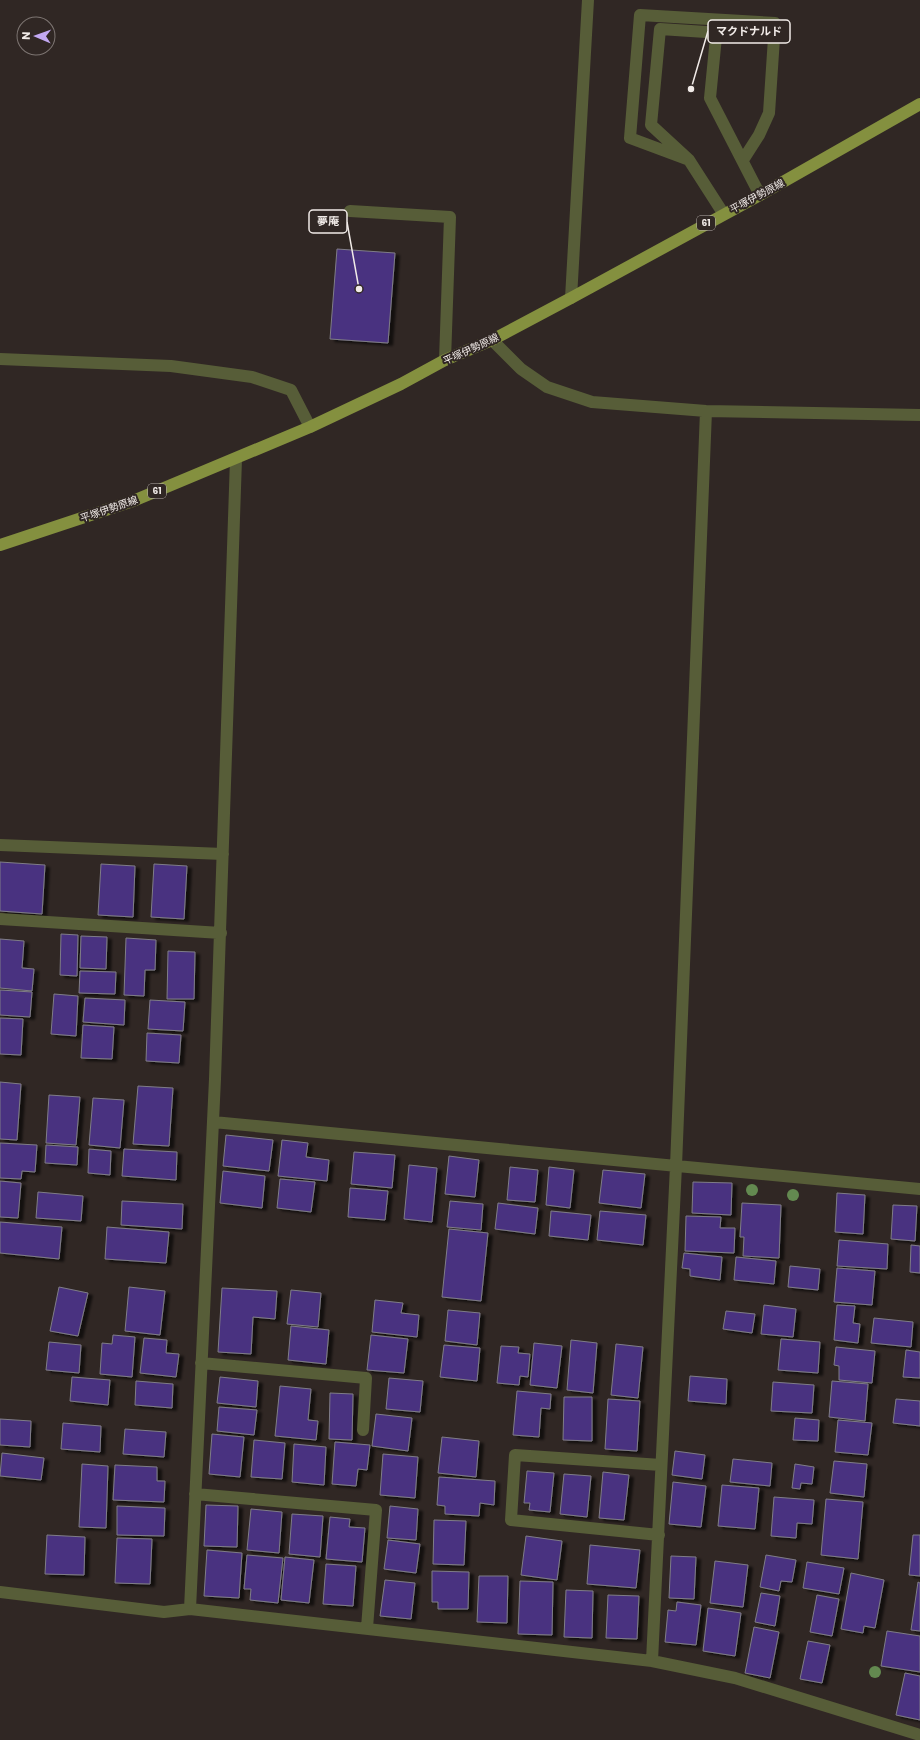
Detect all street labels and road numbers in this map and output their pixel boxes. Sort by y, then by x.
street label: 平塚伊勢原線 [727,175,787,217]
road number: 61 [697,216,715,230]
street label: 平塚伊勢原線 [441,330,501,368]
road number: 61 [148,484,166,498]
street label: 平塚伊勢原線 [78,492,140,526]

